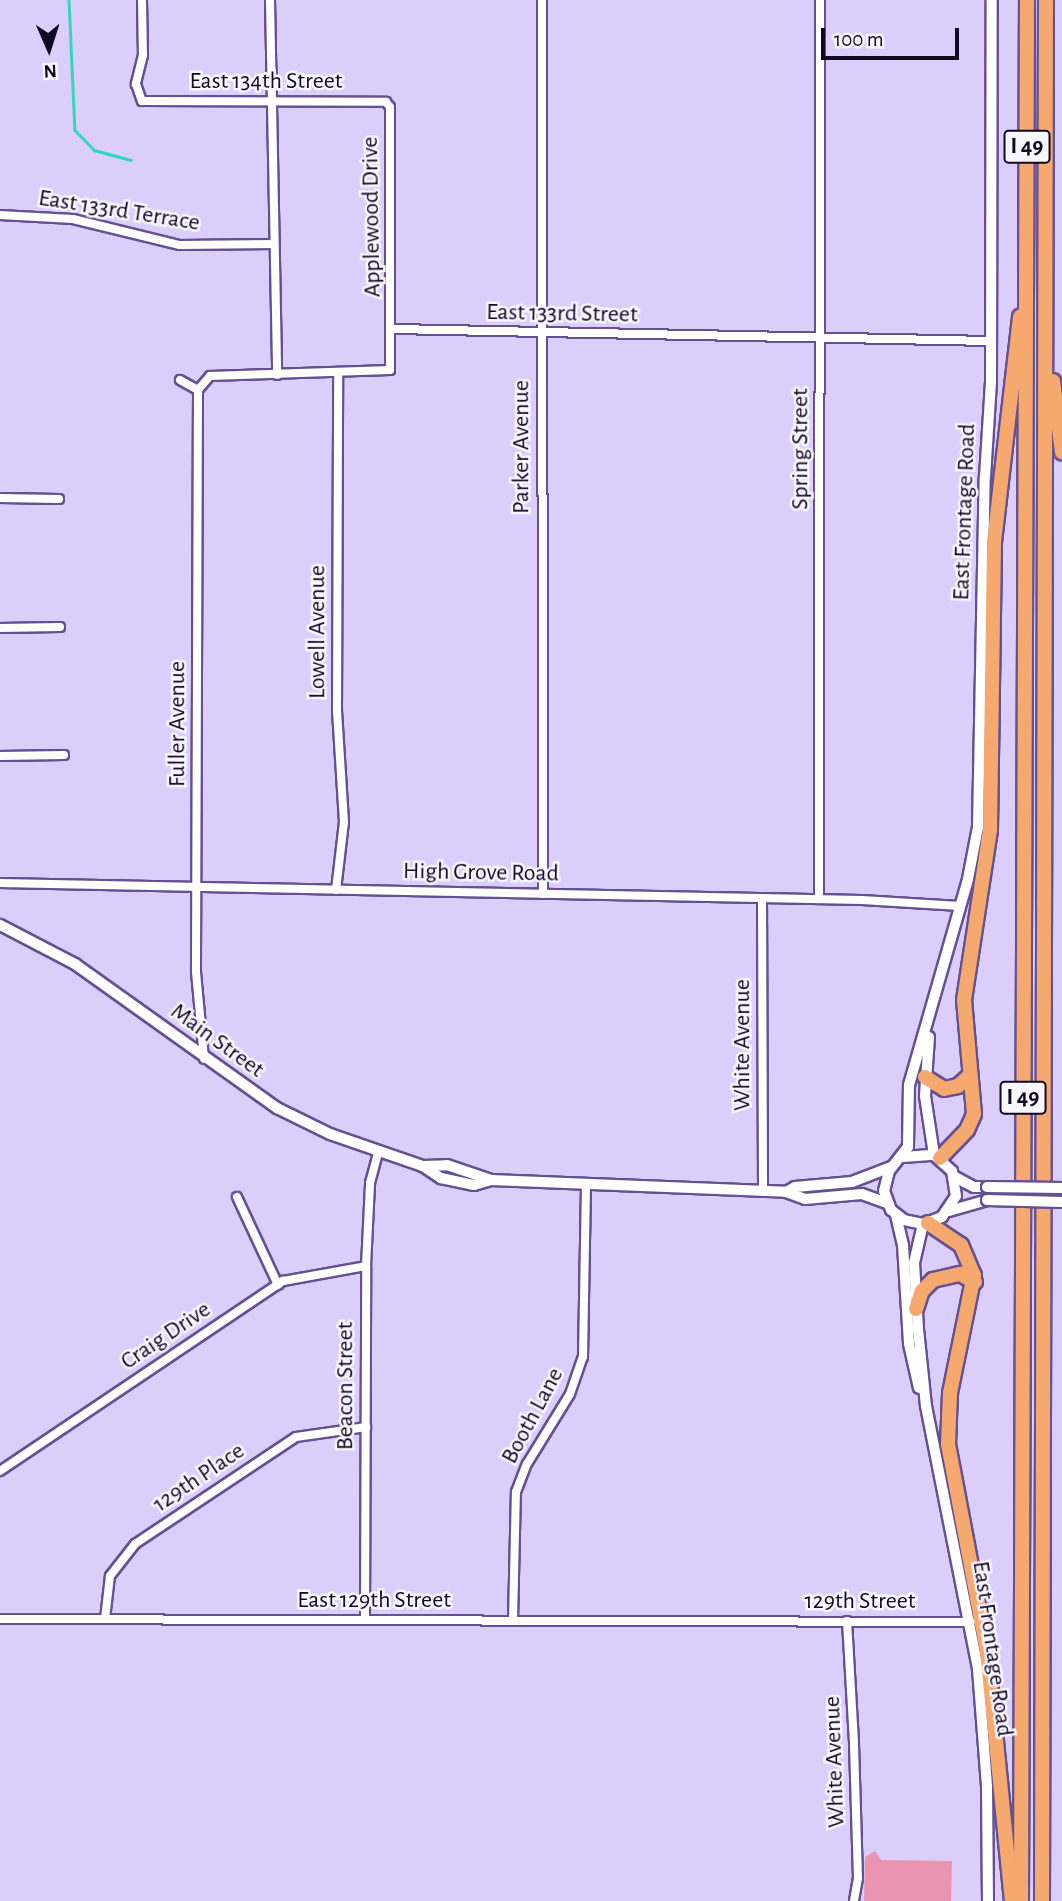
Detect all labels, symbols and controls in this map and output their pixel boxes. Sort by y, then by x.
north arrow [14,14,84,84]
scale bar [824,14,962,58]
text: 100 m [834,29,884,50]
text: N [43,61,57,80]
street label: East 134th Street [190,68,342,96]
road number: I 49 [1002,128,1052,166]
street label: Applewood Drive [356,136,388,298]
street label: East 133rd Terrace [36,184,202,238]
street label: East 133rd Street [486,298,638,330]
street label: Parker Avenue [508,380,536,514]
street label: Spring Street [787,388,815,510]
street label: East Frontage Road [948,423,982,601]
street label: Lowell Avenue [304,565,332,699]
street label: Fuller Avenue [164,661,192,787]
street label: High Grove Road [403,857,559,889]
street label: White Avenue [729,979,757,1111]
street label: Main Street [165,997,269,1085]
road number: I 49 [998,1078,1048,1118]
street label: Craig Drive [116,1296,216,1376]
street label: Beacon Street [332,1322,360,1450]
street label: Booth Lane [496,1363,570,1469]
street label: 129th Place [148,1437,250,1519]
street label: East Frontage Road [965,1559,1019,1739]
street label: East 129th Street [297,1587,451,1615]
street label: 129th Street [804,1588,916,1616]
street label: White Avenue [818,1696,852,1828]

